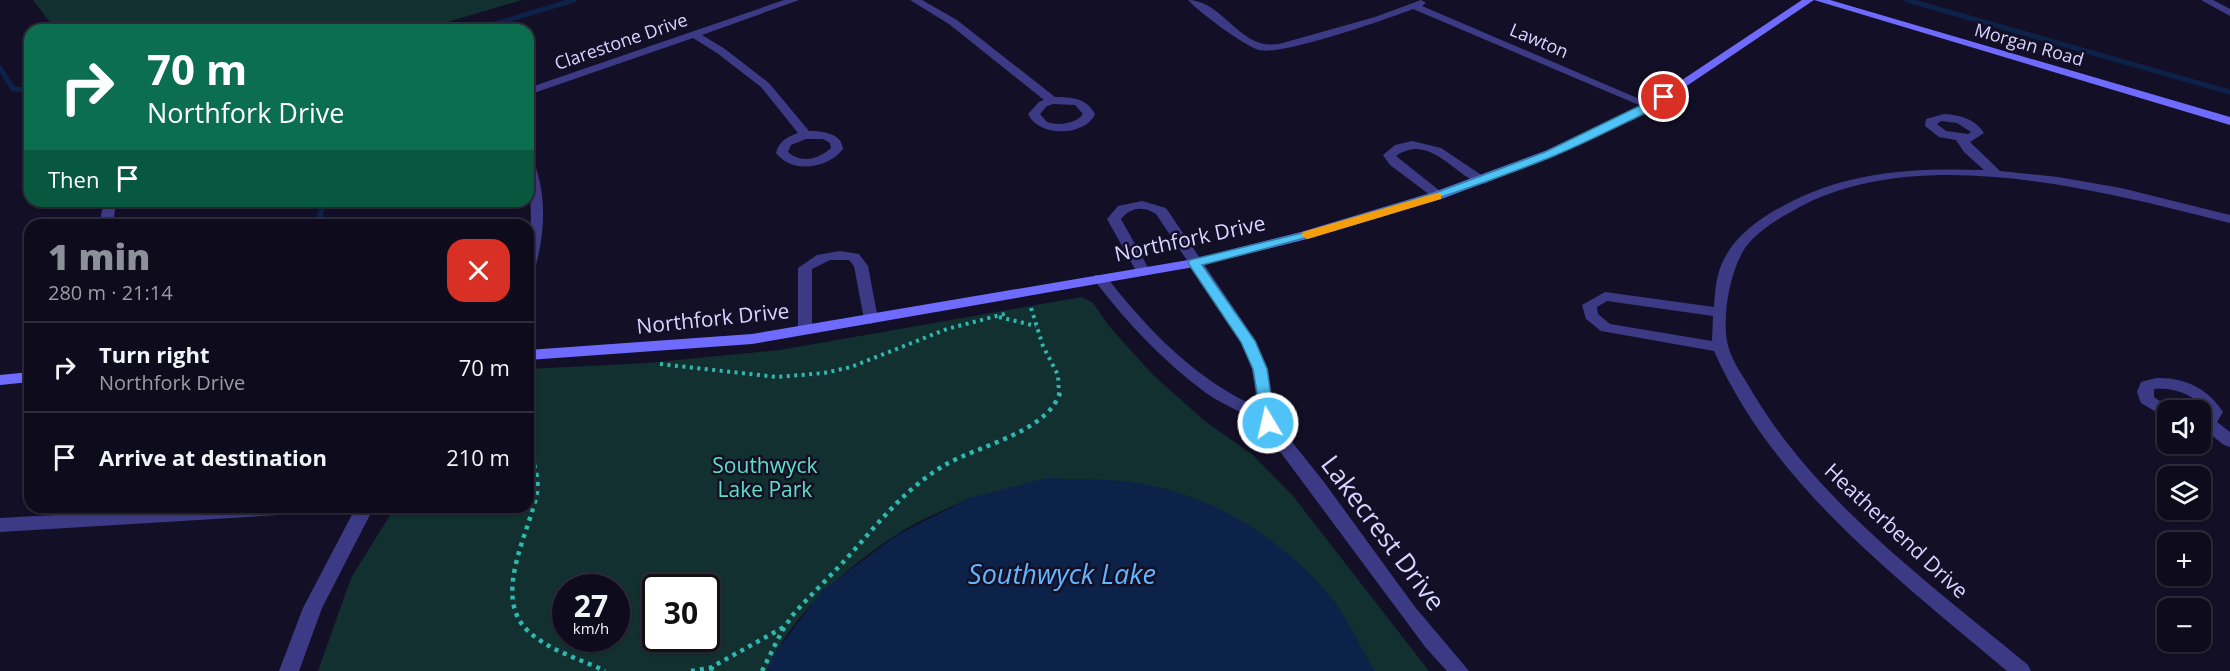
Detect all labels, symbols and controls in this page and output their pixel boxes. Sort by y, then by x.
street label: Clarestone Drive [551,7,690,75]
street label: Lawton [1506,17,1572,63]
street label: Morgan Road [1972,17,2087,71]
text: 70 m [147,40,247,97]
icon: right [48,48,126,126]
pin [1638,71,1689,122]
icon: arrive [1647,80,1680,113]
text: Northfork Drive [147,94,344,131]
icon: arrive [111,162,144,195]
text: Then [48,164,99,194]
street label: Northfork Drive [1112,208,1268,268]
text: 1 min [48,232,150,281]
button: close [447,239,510,302]
text: 280 m · 21:14 [48,279,173,306]
street label: Northfork Drive [635,296,791,340]
text: Turn right [99,339,210,369]
icon: right [48,351,81,384]
text: 70 m [459,352,510,382]
text: Northfork Drive [99,369,245,396]
position arrow [1236,391,1300,455]
map controls [2157,400,2211,652]
button: sound [2157,400,2211,454]
icon: arrive [48,441,81,474]
text: Arrive at destination [99,442,327,472]
text: 210 m [446,442,510,472]
street label: Lakecrest Drive [1313,447,1454,618]
park label: Southwyck Lake Park [712,451,818,503]
street label: Heatherbend Drive [1819,456,1975,604]
button: layers [2157,466,2211,520]
button: + [2157,532,2211,586]
water label: Southwyck Lake [968,555,1156,592]
speed limit sign: 30 [642,574,720,652]
text: 27 [574,585,608,626]
button: − [2157,598,2211,652]
text: km/h [573,618,609,638]

